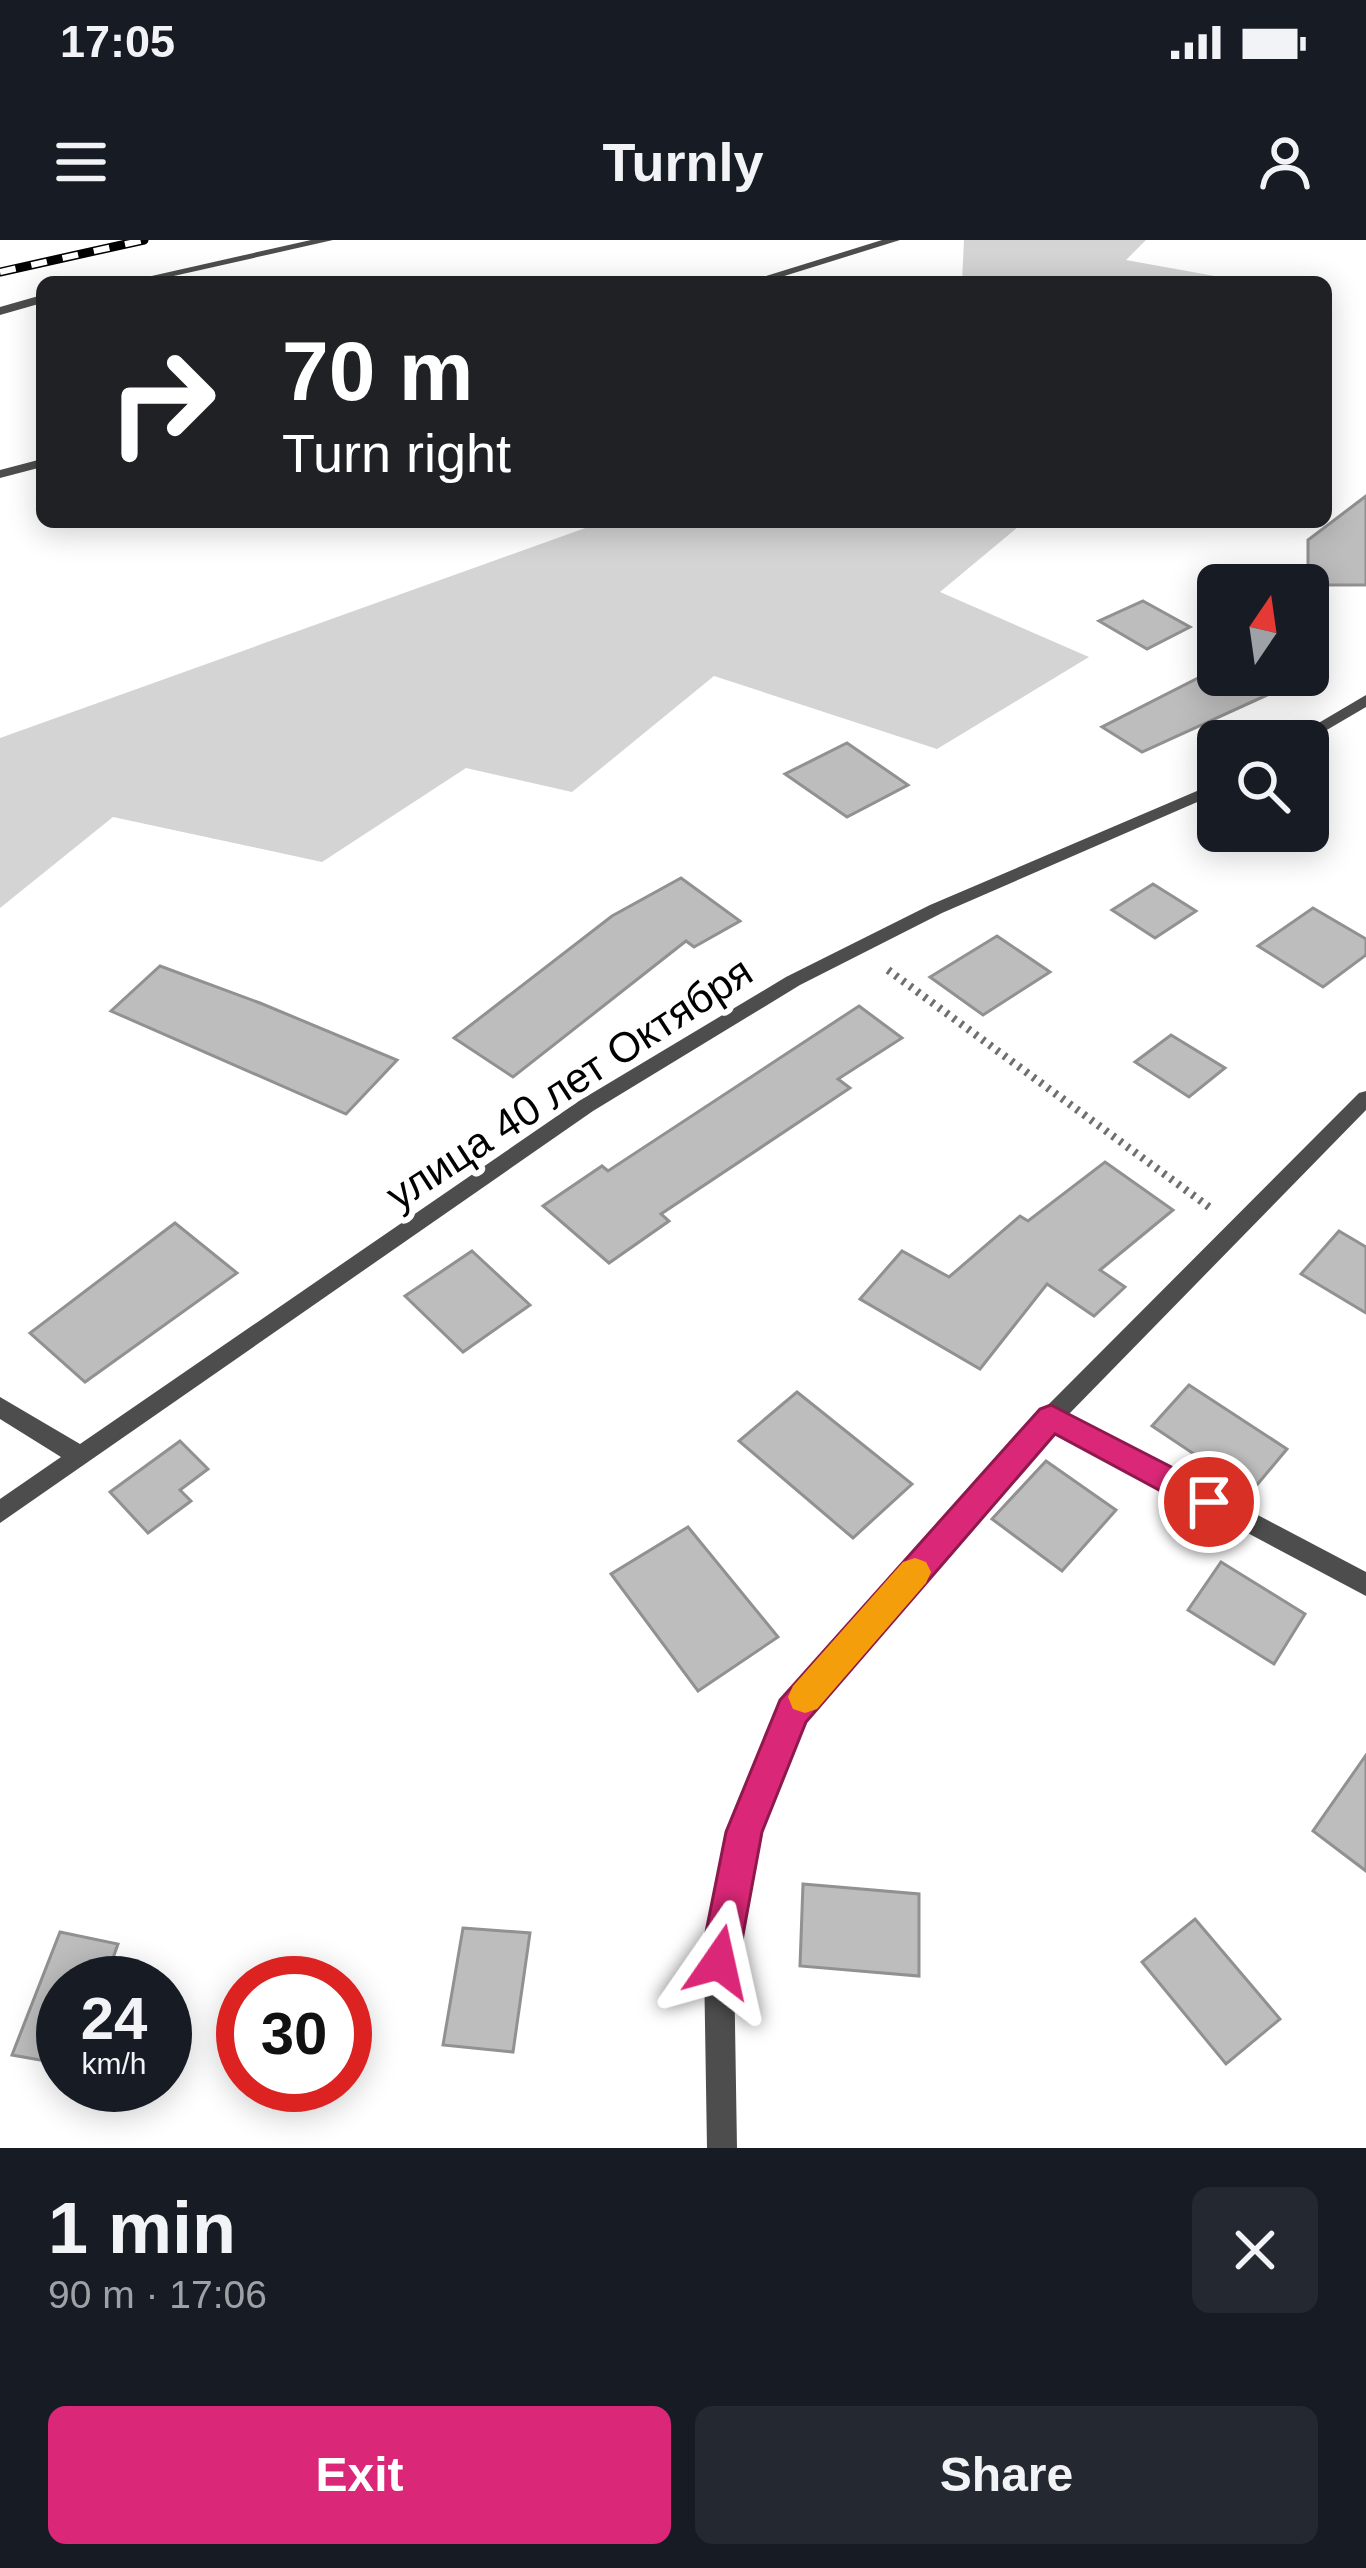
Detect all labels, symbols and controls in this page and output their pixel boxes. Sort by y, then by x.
text: 17:05 [60,16,175,67]
icon: menu [48,129,114,195]
icon: person [1252,129,1318,195]
text: Turnly [603,132,764,192]
icon: right [84,324,240,480]
text: 70 m [282,324,473,418]
text: Turn right [282,423,511,483]
north arrow [1197,564,1329,696]
map controls [1197,564,1329,852]
button: search [1197,720,1329,852]
street label: улица 40 лет Октября [378,947,760,1219]
pin [1158,1451,1260,1553]
icon: arrive [1176,1469,1242,1535]
position arrow [656,1899,782,2025]
speed limit sign: 30 [216,1956,372,2112]
text: 24 [81,1985,147,2052]
text: km/h [81,2047,147,2080]
button: close [1192,2187,1318,2313]
text: 1 min [48,2188,236,2268]
text: 90 m · 17:06 [48,2273,267,2316]
button: Exit [48,2406,671,2544]
button: Share [695,2406,1318,2544]

